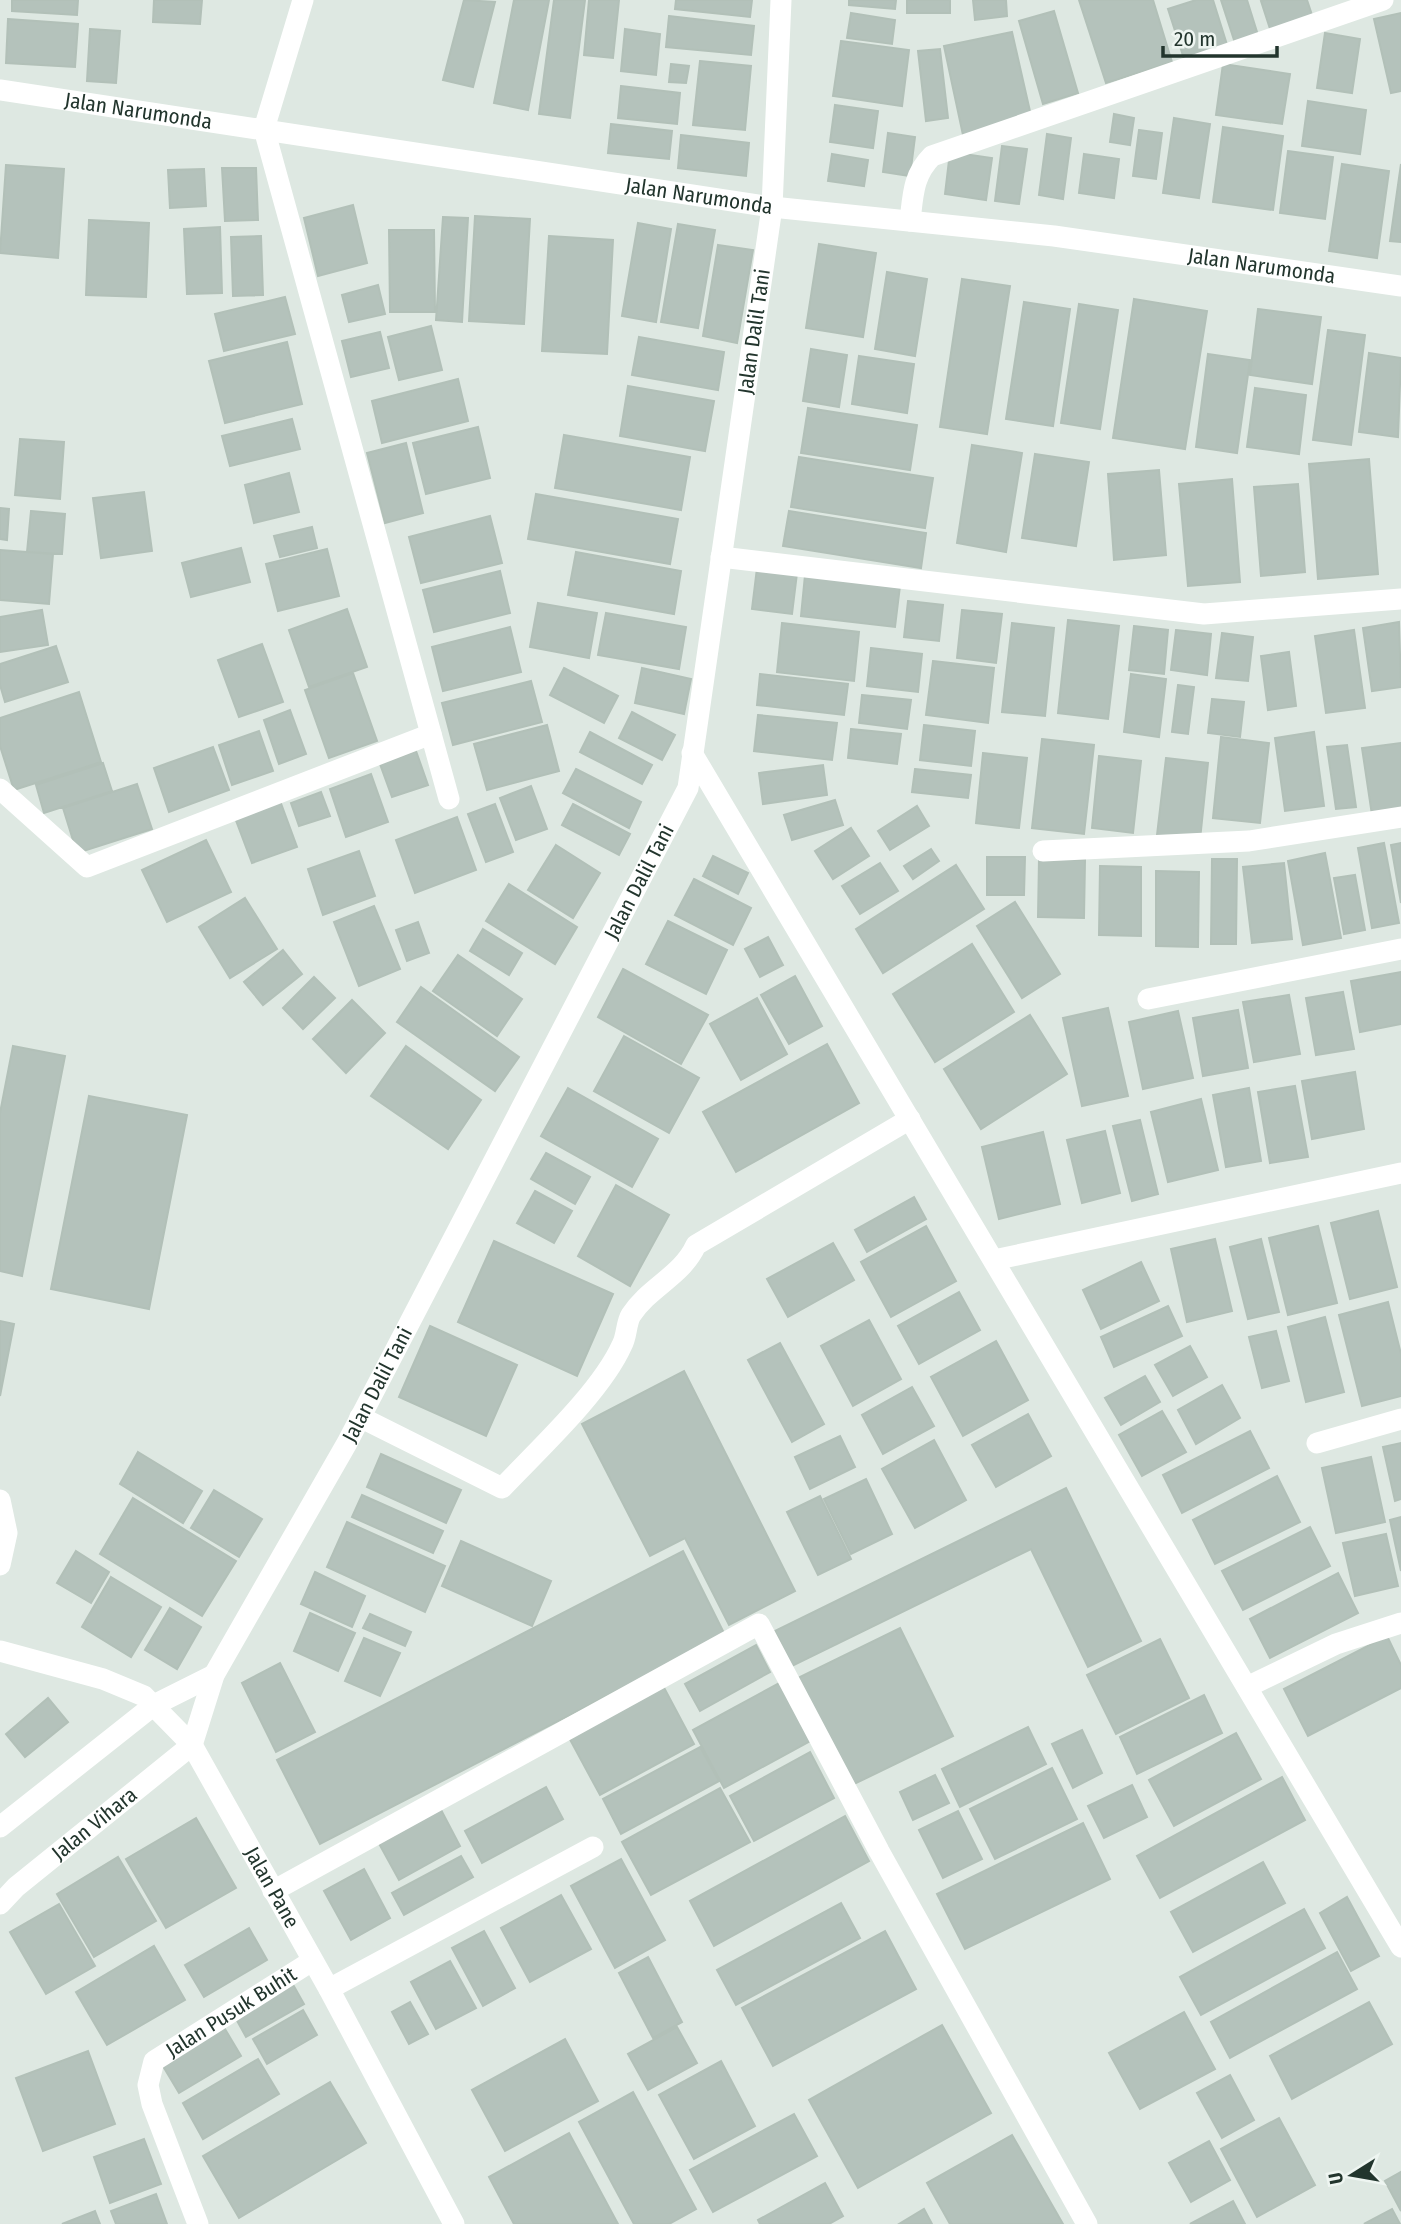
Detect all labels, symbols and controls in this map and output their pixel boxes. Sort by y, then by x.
scale bar [1163,14,1277,58]
text: 20 m [1174,26,1215,52]
street label: Jalan Narumonda [63,87,214,135]
street label: Jalan Narumonda [624,172,775,220]
street label: Jalan Narumonda [1186,242,1337,289]
street label: Jalan Dalil Tani [732,267,776,396]
street label: Jalan Dalil Tani [598,820,680,944]
street label: Jalan Dalil Tani [337,1323,418,1447]
street label: Jalan Vihara [47,1782,142,1866]
street label: Jalan Pane [239,1842,305,1933]
street label: Jalan Pusuk Buhit [161,1961,301,2063]
north arrow [1317,2140,1387,2210]
text: U [1323,2170,1348,2186]

